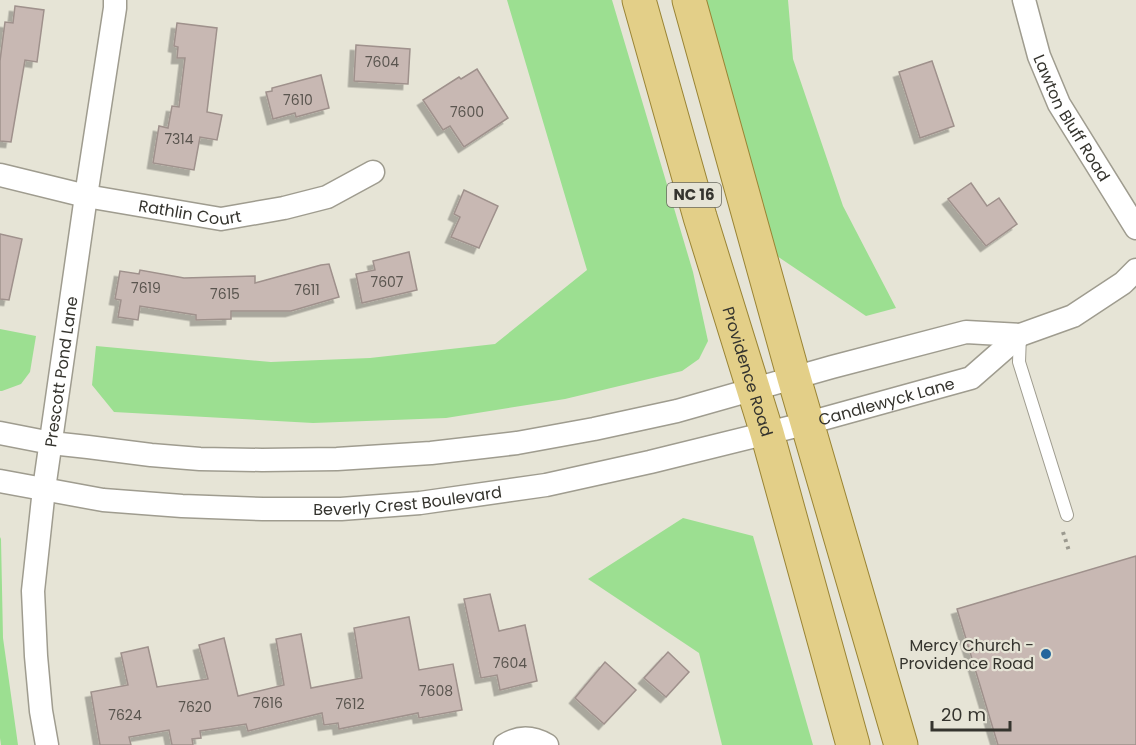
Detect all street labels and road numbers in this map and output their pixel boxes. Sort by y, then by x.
street label: Lawton Bluff Road [1028,51,1115,186]
road number: NC 16 [667,183,721,207]
street label: Rathlin Court [137,194,243,231]
street label: Prescott Pond Lane [39,295,84,449]
street label: Providence Road [716,304,778,439]
street label: Candlewyck Lane [816,372,957,432]
street label: Beverly Crest Boulevard [313,480,503,521]

